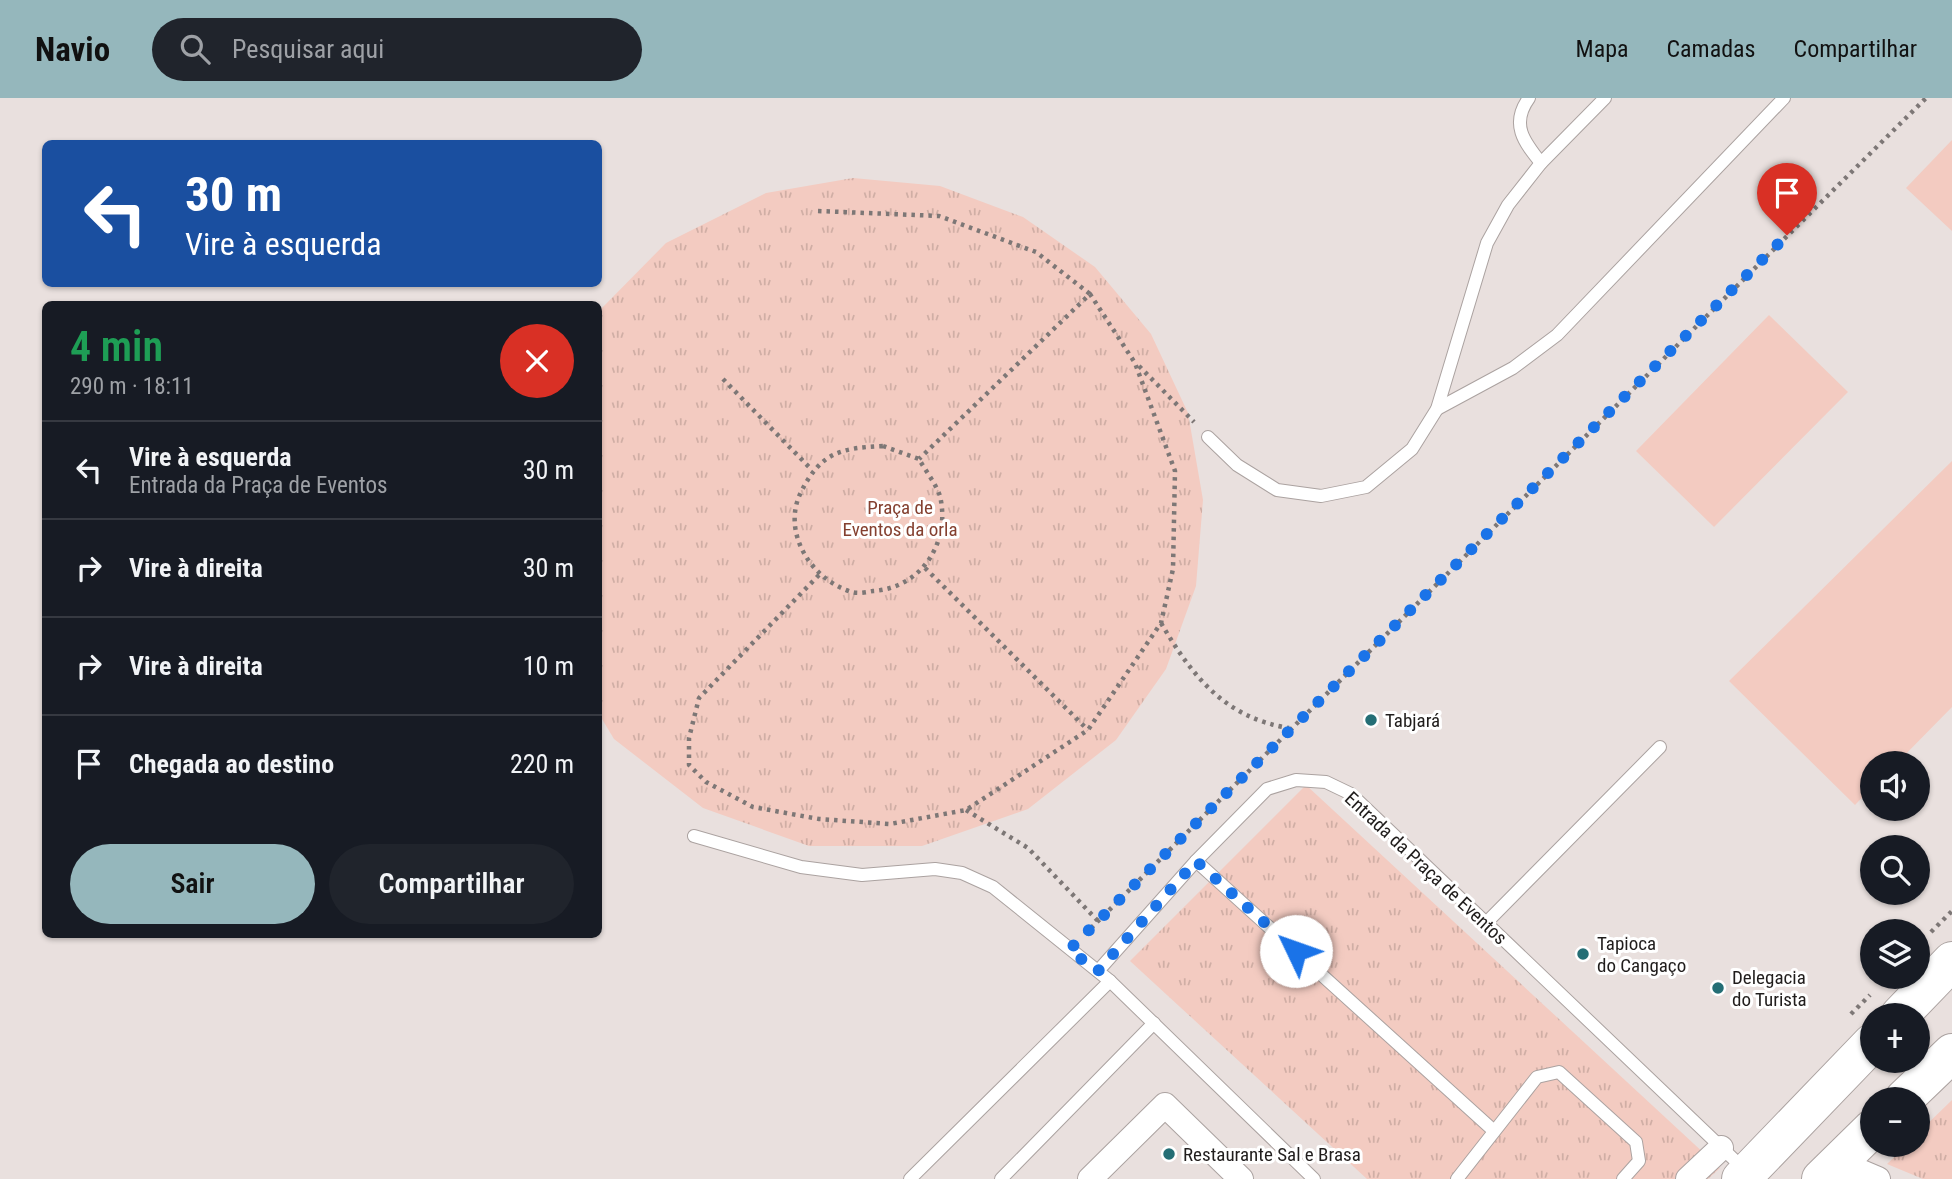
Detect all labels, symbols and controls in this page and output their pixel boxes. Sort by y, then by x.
search box [152,18,642,81]
text: Navio [35,30,110,69]
icon: search [176,30,214,68]
text: Pesquisar aqui [232,34,384,64]
text: Mapa [1576,35,1629,63]
text: Camadas [1667,35,1756,63]
text: Compartilhar [1794,35,1917,63]
pin [1757,163,1817,235]
text: 30 m [185,166,282,223]
icon: left [70,168,161,259]
icon: arrive [1768,174,1806,212]
text: Vire à esquerda [185,225,381,263]
text: 4 min [70,322,163,371]
button: close [500,324,574,398]
text: 290 m · 18:11 [70,373,194,400]
text: Vire à esquerda [129,442,292,472]
icon: left [70,451,108,489]
text: 30 m [523,455,574,485]
text: Entrada da Praça de Eventos [129,472,387,499]
park label: Praça de Eventos da orla [843,496,958,541]
icon: right [70,549,108,587]
text: Vire à direita [129,553,263,583]
text: 30 m [523,553,574,583]
icon: right [70,647,108,685]
text: Vire à direita [129,651,263,681]
text: 10 m [523,651,574,681]
place label: Tabjará [1385,709,1440,732]
marker: Tabjará [1363,712,1379,728]
icon: arrive [70,745,108,783]
text: Chegada ao destino [129,749,334,779]
text: 220 m [510,749,574,779]
map controls [1860,751,1930,1157]
button: sound [1860,751,1930,821]
street label: Entrada da Praça de Eventos [1340,787,1512,949]
button: search [1860,835,1930,905]
button: Sair [70,844,315,924]
button: Compartilhar [329,844,574,924]
position arrow [1259,914,1333,988]
button: layers [1860,919,1930,989]
place label: Tapioca do Cangaço [1597,932,1686,977]
marker: Tapioca do Cangaço [1575,946,1591,962]
place label: Delegacia do Turista [1732,966,1807,1011]
marker: Delegacia do Turista [1710,980,1726,996]
button: + [1860,1003,1930,1073]
button: − [1860,1087,1930,1157]
place label: Restaurante Sal e Brasa [1183,1143,1361,1166]
marker: Restaurante Sal e Brasa [1161,1146,1177,1162]

